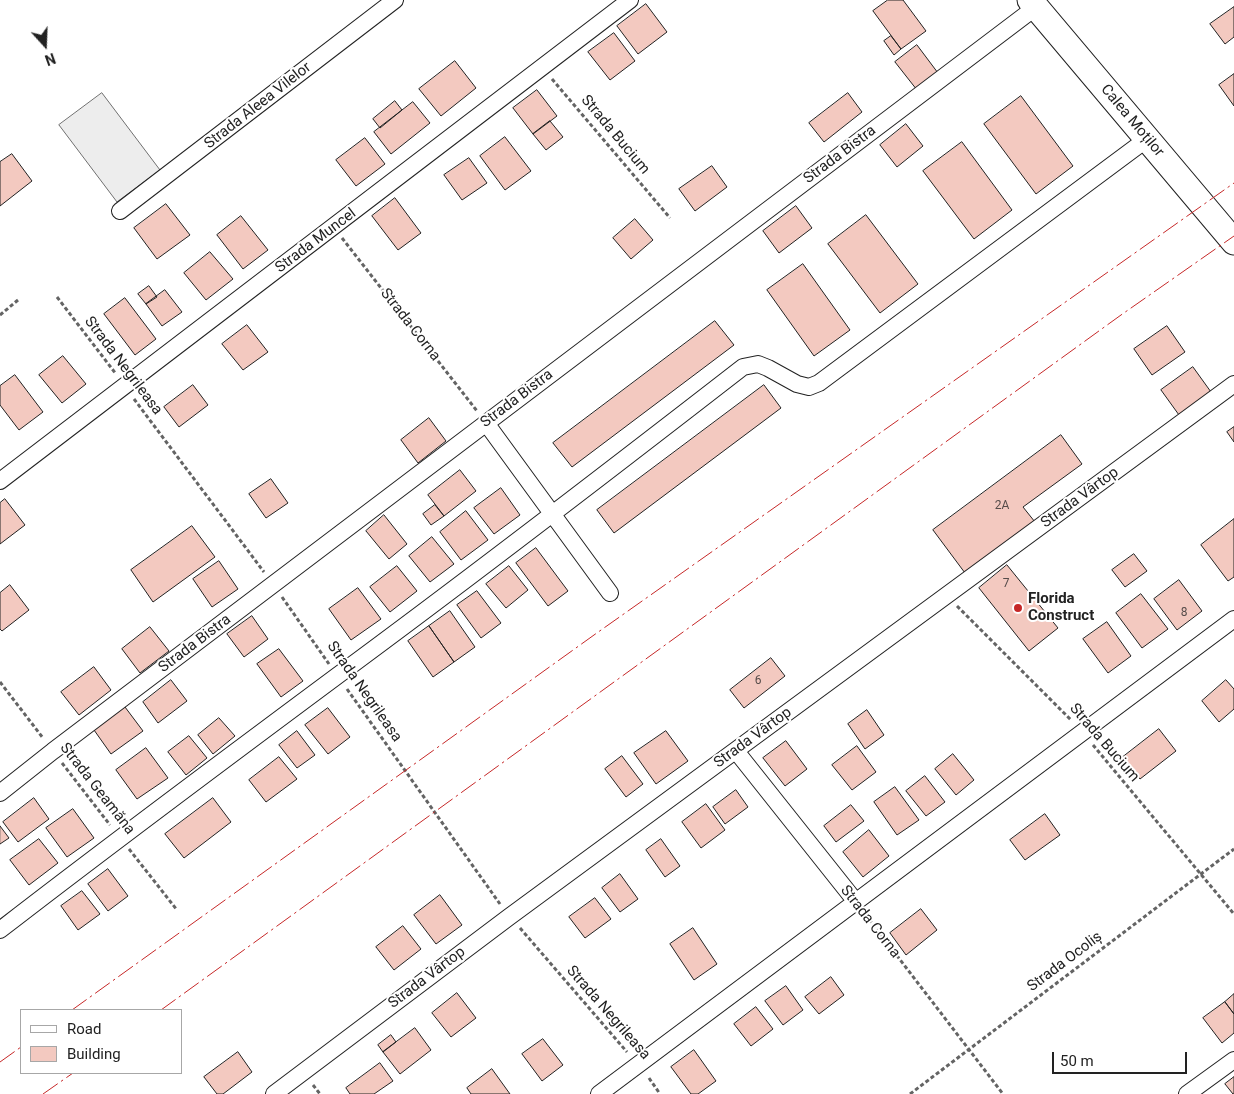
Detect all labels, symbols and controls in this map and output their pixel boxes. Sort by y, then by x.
north arrow [20,20,70,70]
text: N [43,50,58,68]
street label: Strada Aleea Vilelor [201,59,315,153]
street label: Calea Moților [1097,81,1167,161]
street label: Strada Bucium [577,92,653,178]
street label: Strada Bistra [800,122,880,188]
street label: Strada Muncel [272,205,360,277]
street label: Strada Corna [376,285,444,365]
street label: Strada Negrileasa [80,313,166,419]
street label: Strada Bistra [477,366,557,432]
street label: Strada Vârtop [1038,464,1122,532]
house number: 2A [995,499,1009,513]
house number: 7 [1003,577,1009,591]
place label: Florida Construct [1028,590,1094,625]
marker: Florida Construct [1012,602,1024,614]
house number: 8 [1181,606,1187,620]
street label: Strada Bistra [155,611,235,677]
street label: Strada Negrileasa [323,638,405,746]
house number: 6 [755,674,761,688]
street label: Strada Bucium [1065,700,1143,786]
street label: Strada Vârtop [711,704,795,772]
street label: Strada Geamăna [56,740,138,838]
street label: Strada Corna [836,882,904,962]
street label: Strada Ocoliș [1024,928,1106,996]
street label: Strada Vârtop [385,943,469,1013]
street label: Strada Negrileasa [562,962,654,1064]
legend [20,1009,182,1074]
text: Road [67,1020,101,1038]
scale bar [1054,1042,1189,1074]
text: Building [67,1045,121,1063]
text: 50 m [1060,1052,1094,1070]

